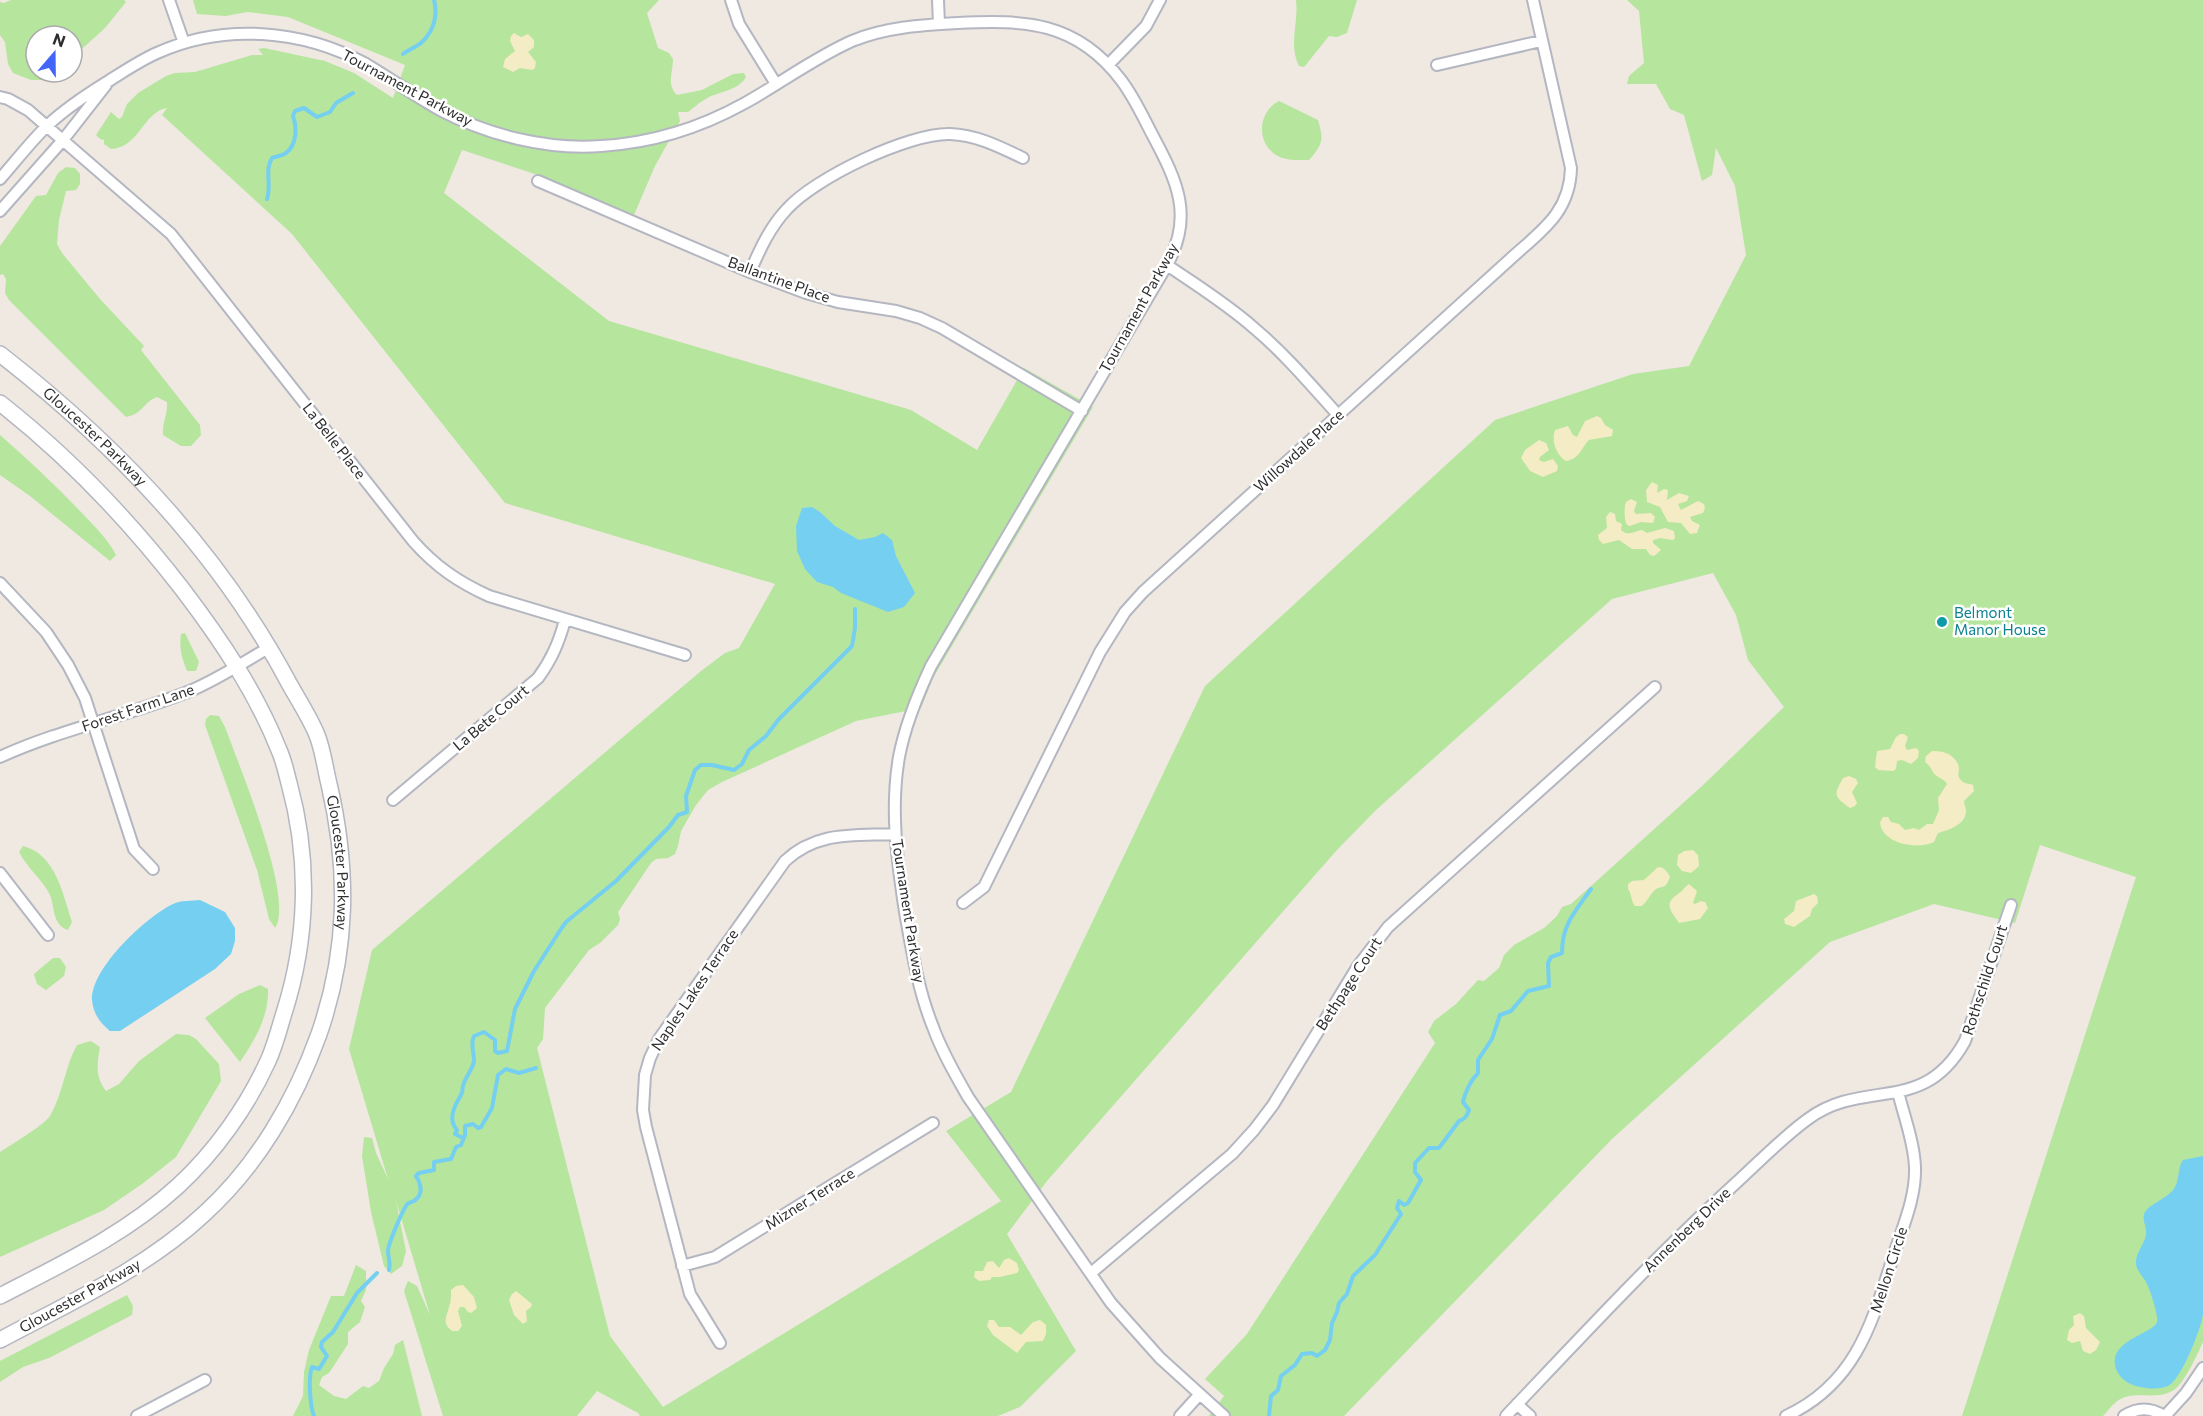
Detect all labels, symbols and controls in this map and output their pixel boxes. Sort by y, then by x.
north arrow [24,24,84,84]
text: N [50,28,68,50]
street label: Tournament Parkway [339,45,476,129]
street label: Tournament Parkway [1095,239,1181,376]
street label: Ballantine Place [726,252,833,306]
street label: Gloucester Parkway [40,383,151,489]
street label: La Belle Place [299,399,370,482]
street label: Willowdale Place [1250,405,1347,495]
place label: Belmont Manor House [1954,603,2046,638]
marker: Belmont Manor House [1935,615,1949,629]
street label: Forest Farm Lane [79,679,196,735]
street label: La Bete Court [449,680,532,754]
street label: Gloucester Parkway [324,793,353,931]
street label: Tournament Parkway [889,838,929,984]
street label: Rothschild Court [1958,922,2010,1037]
street label: Naples Lakes Terrace [647,925,742,1054]
street label: Bethpage Court [1311,933,1385,1033]
street label: Mizner Terrace [761,1163,858,1233]
street label: Annenberg Drive [1639,1183,1734,1275]
street label: Mellon Circle [1866,1224,1910,1315]
street label: Gloucester Parkway [16,1254,143,1336]

